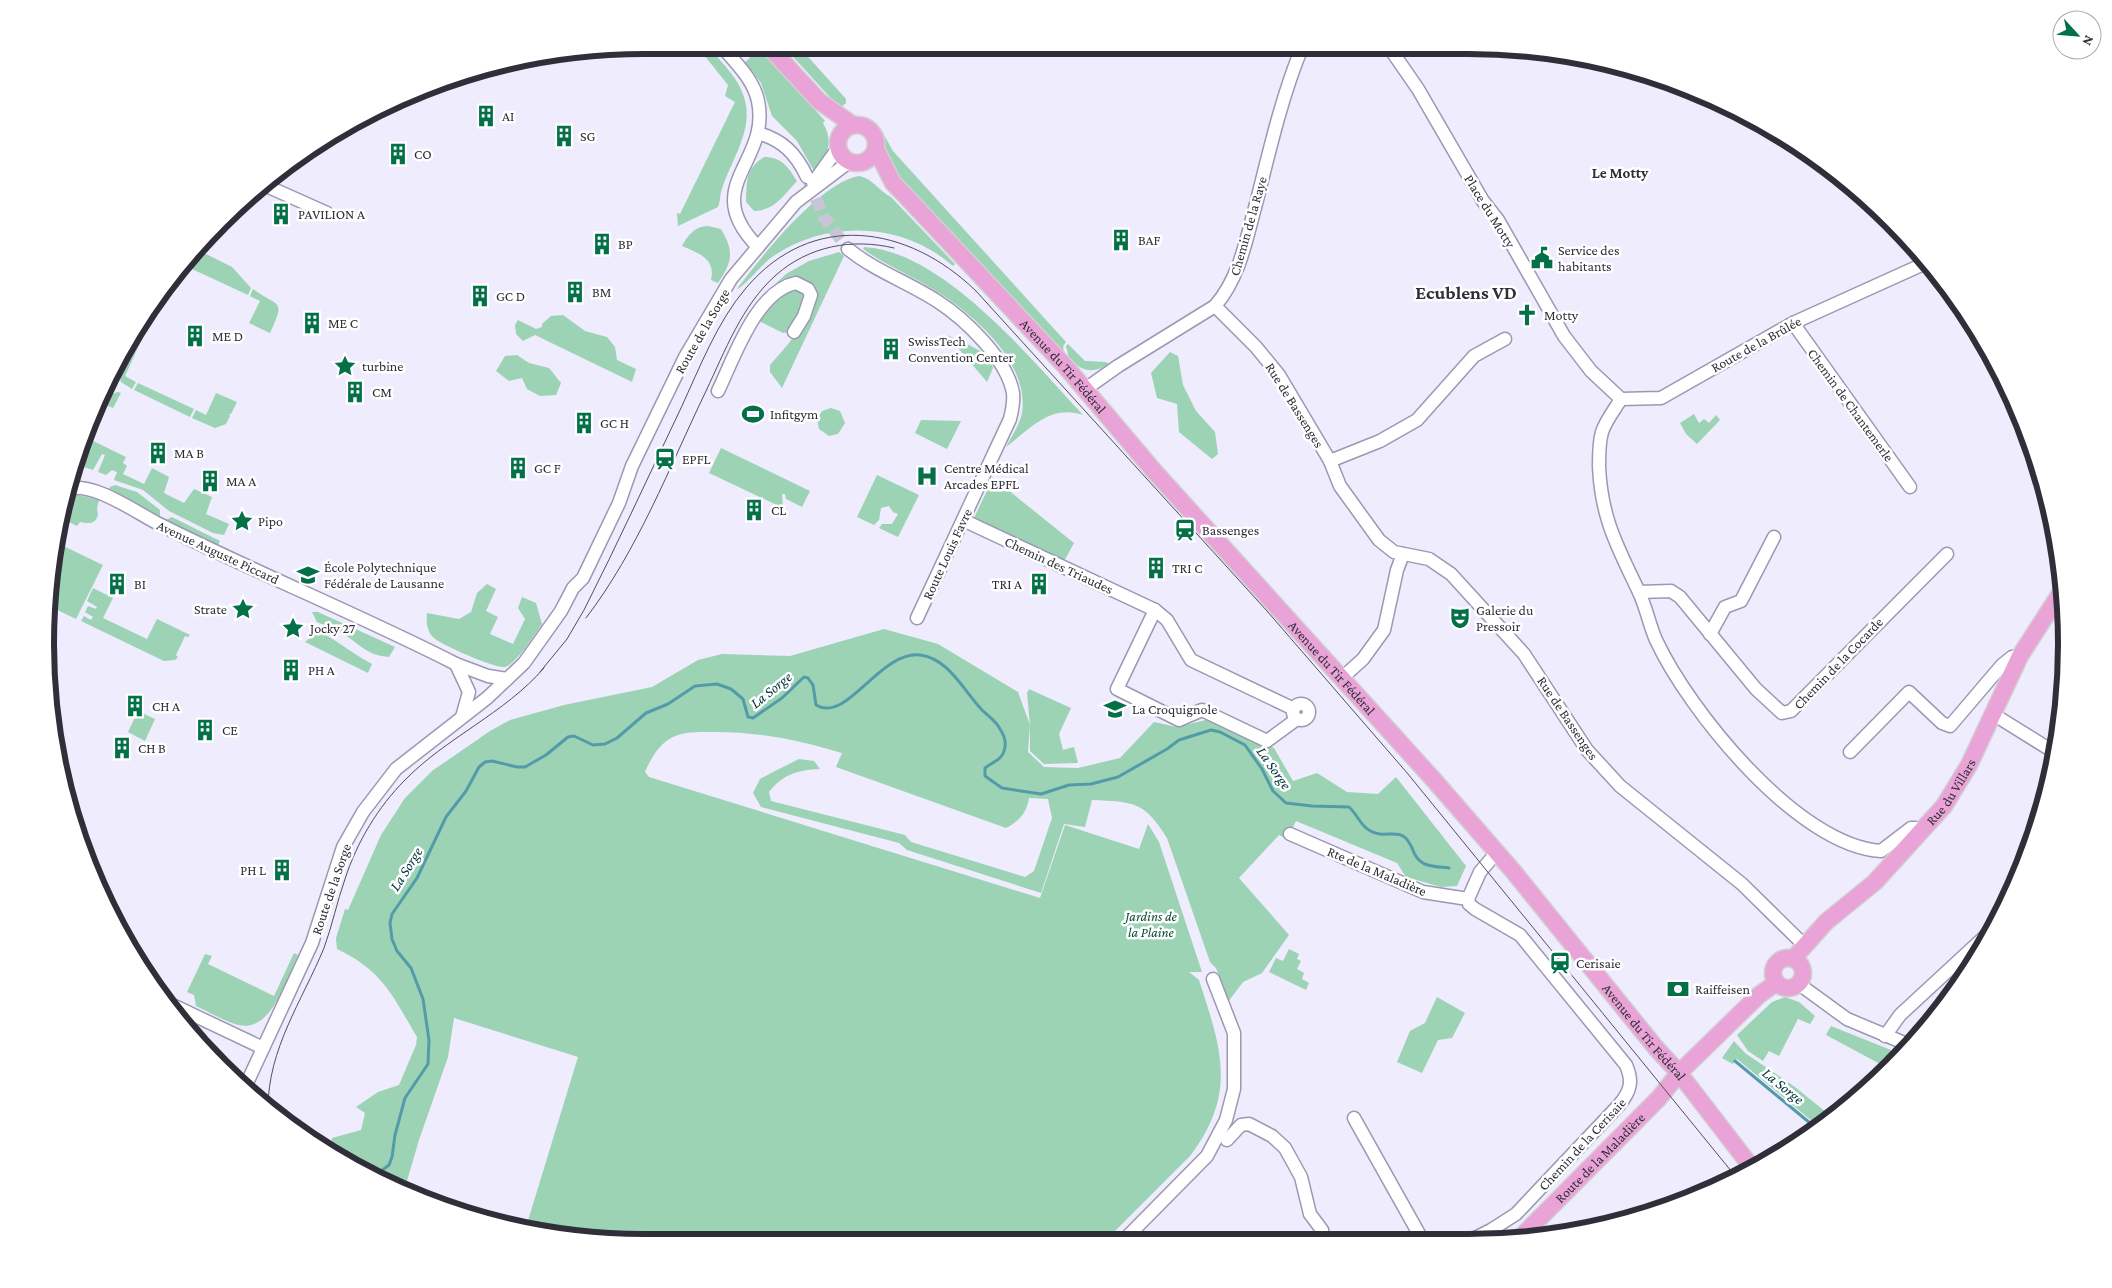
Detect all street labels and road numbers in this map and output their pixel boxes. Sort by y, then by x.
street label: Place du Motty [1461,171,1519,251]
street label: Chemin de la Raye [1226,175,1270,277]
street label: Route de la Sorge [671,286,733,376]
street label: Route de la Brûlée [1708,313,1804,375]
street label: Avenue du Tir Fédéral [1017,315,1110,417]
street label: Chemin de Chantemerle [1805,345,1897,465]
street label: Rue de Bassenges [1262,360,1328,450]
street label: Route Louis Favre [919,506,975,602]
street label: Avenue Auguste Piccard [154,517,282,588]
street label: Chemin des Triaudes [1002,533,1116,597]
street label: Chemin de la Cocarde [1790,614,1886,712]
street label: Avenue du Tir Fédéral [1285,617,1379,718]
street label: Rue de Bassenges [1534,673,1602,763]
street label: Rue du Villars [1923,756,1979,828]
street label: Route de la Sorge [308,841,354,937]
street label: Rte de la Maladière [1325,843,1429,899]
street label: Avenue du Tir Fédéral [1599,980,1690,1084]
street label: Chemin de la Cerisaie [1535,1094,1629,1194]
street label: Route de la Maladière [1552,1109,1648,1206]

